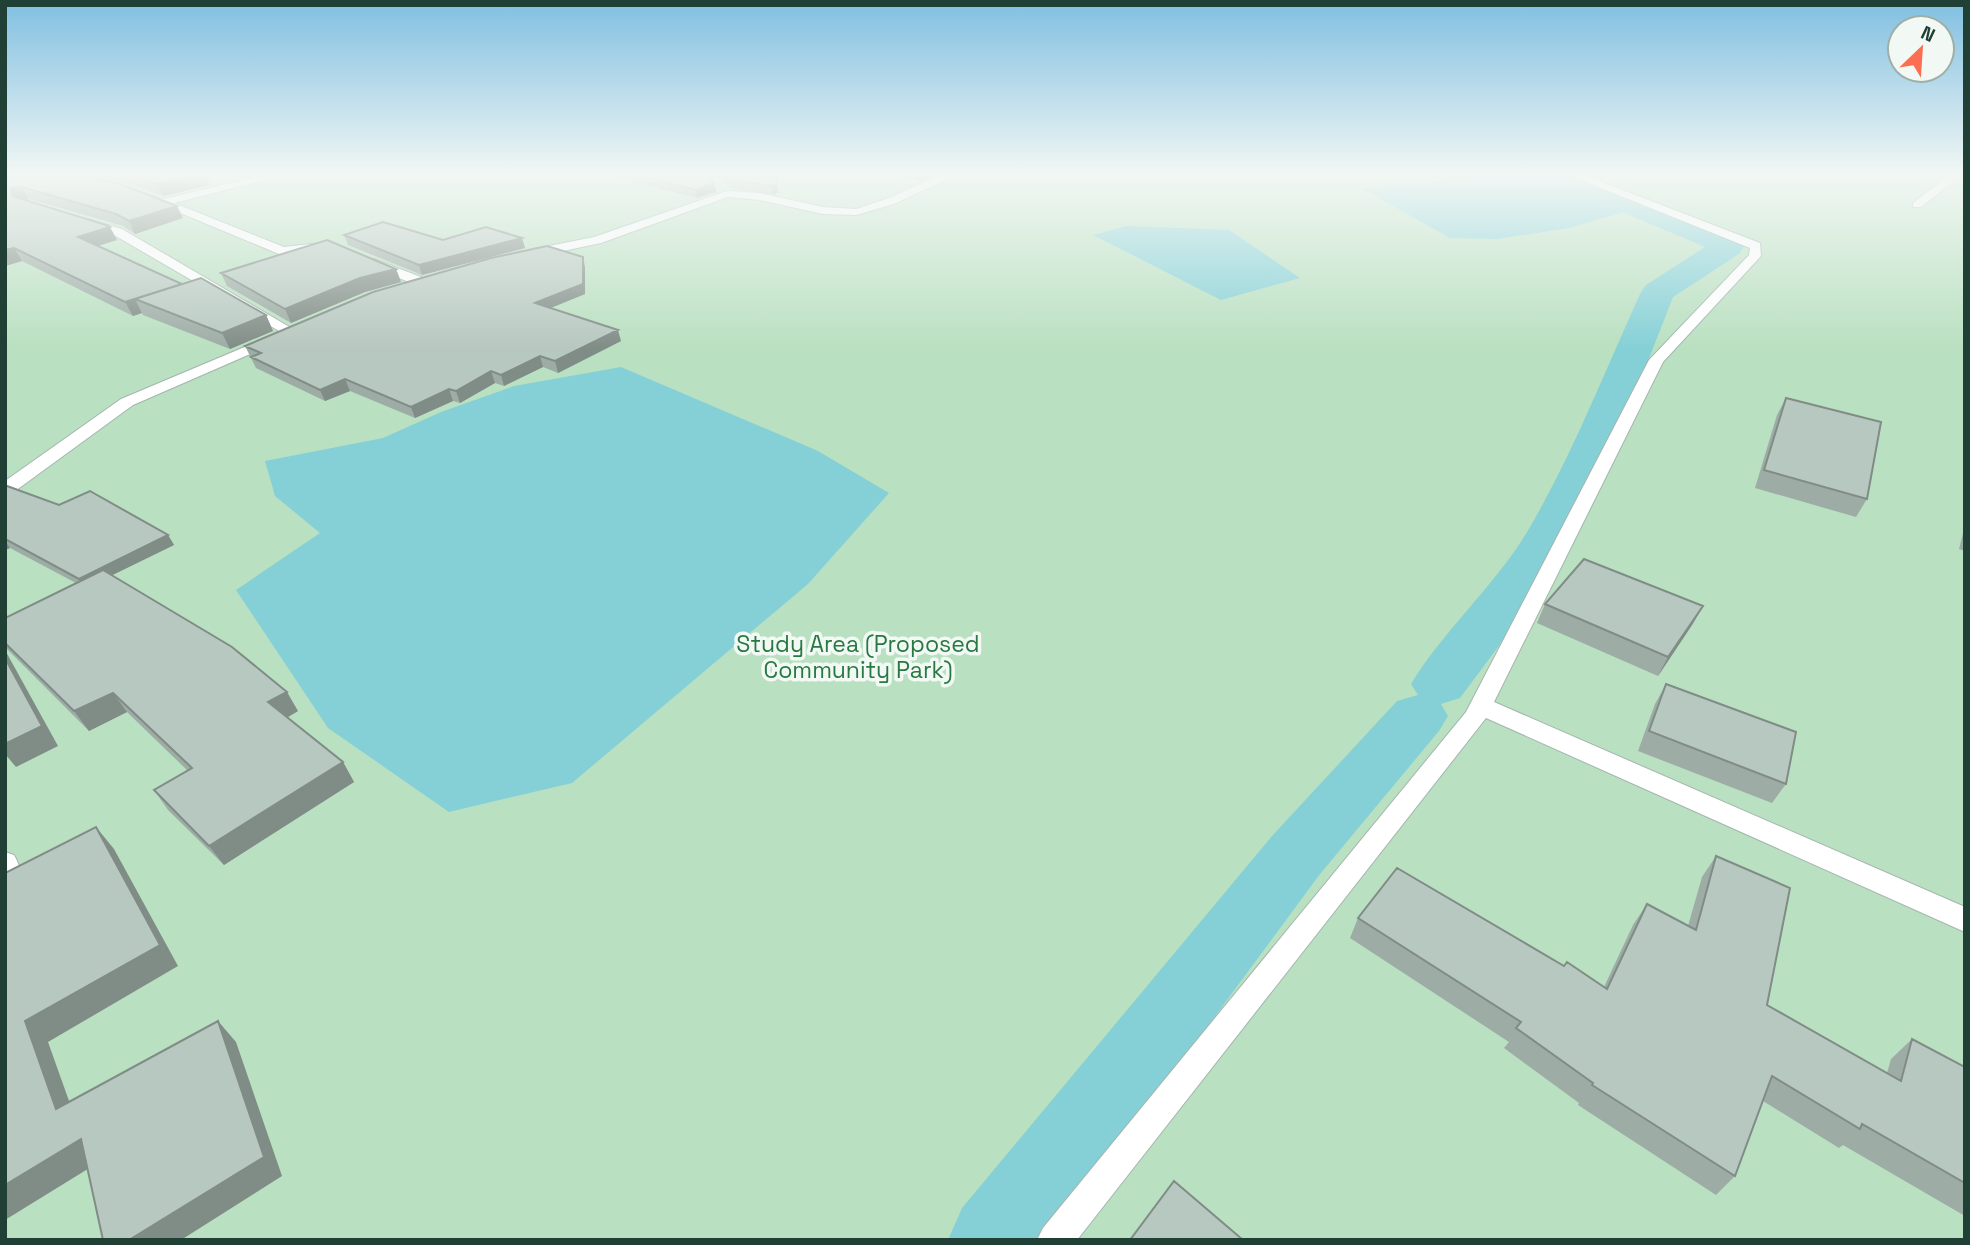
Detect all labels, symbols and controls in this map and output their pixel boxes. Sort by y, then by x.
north arrow [1886,14,1956,84]
text: N [1917,20,1939,48]
park label: Study Area (Proposed Community Park) [736,629,980,685]

